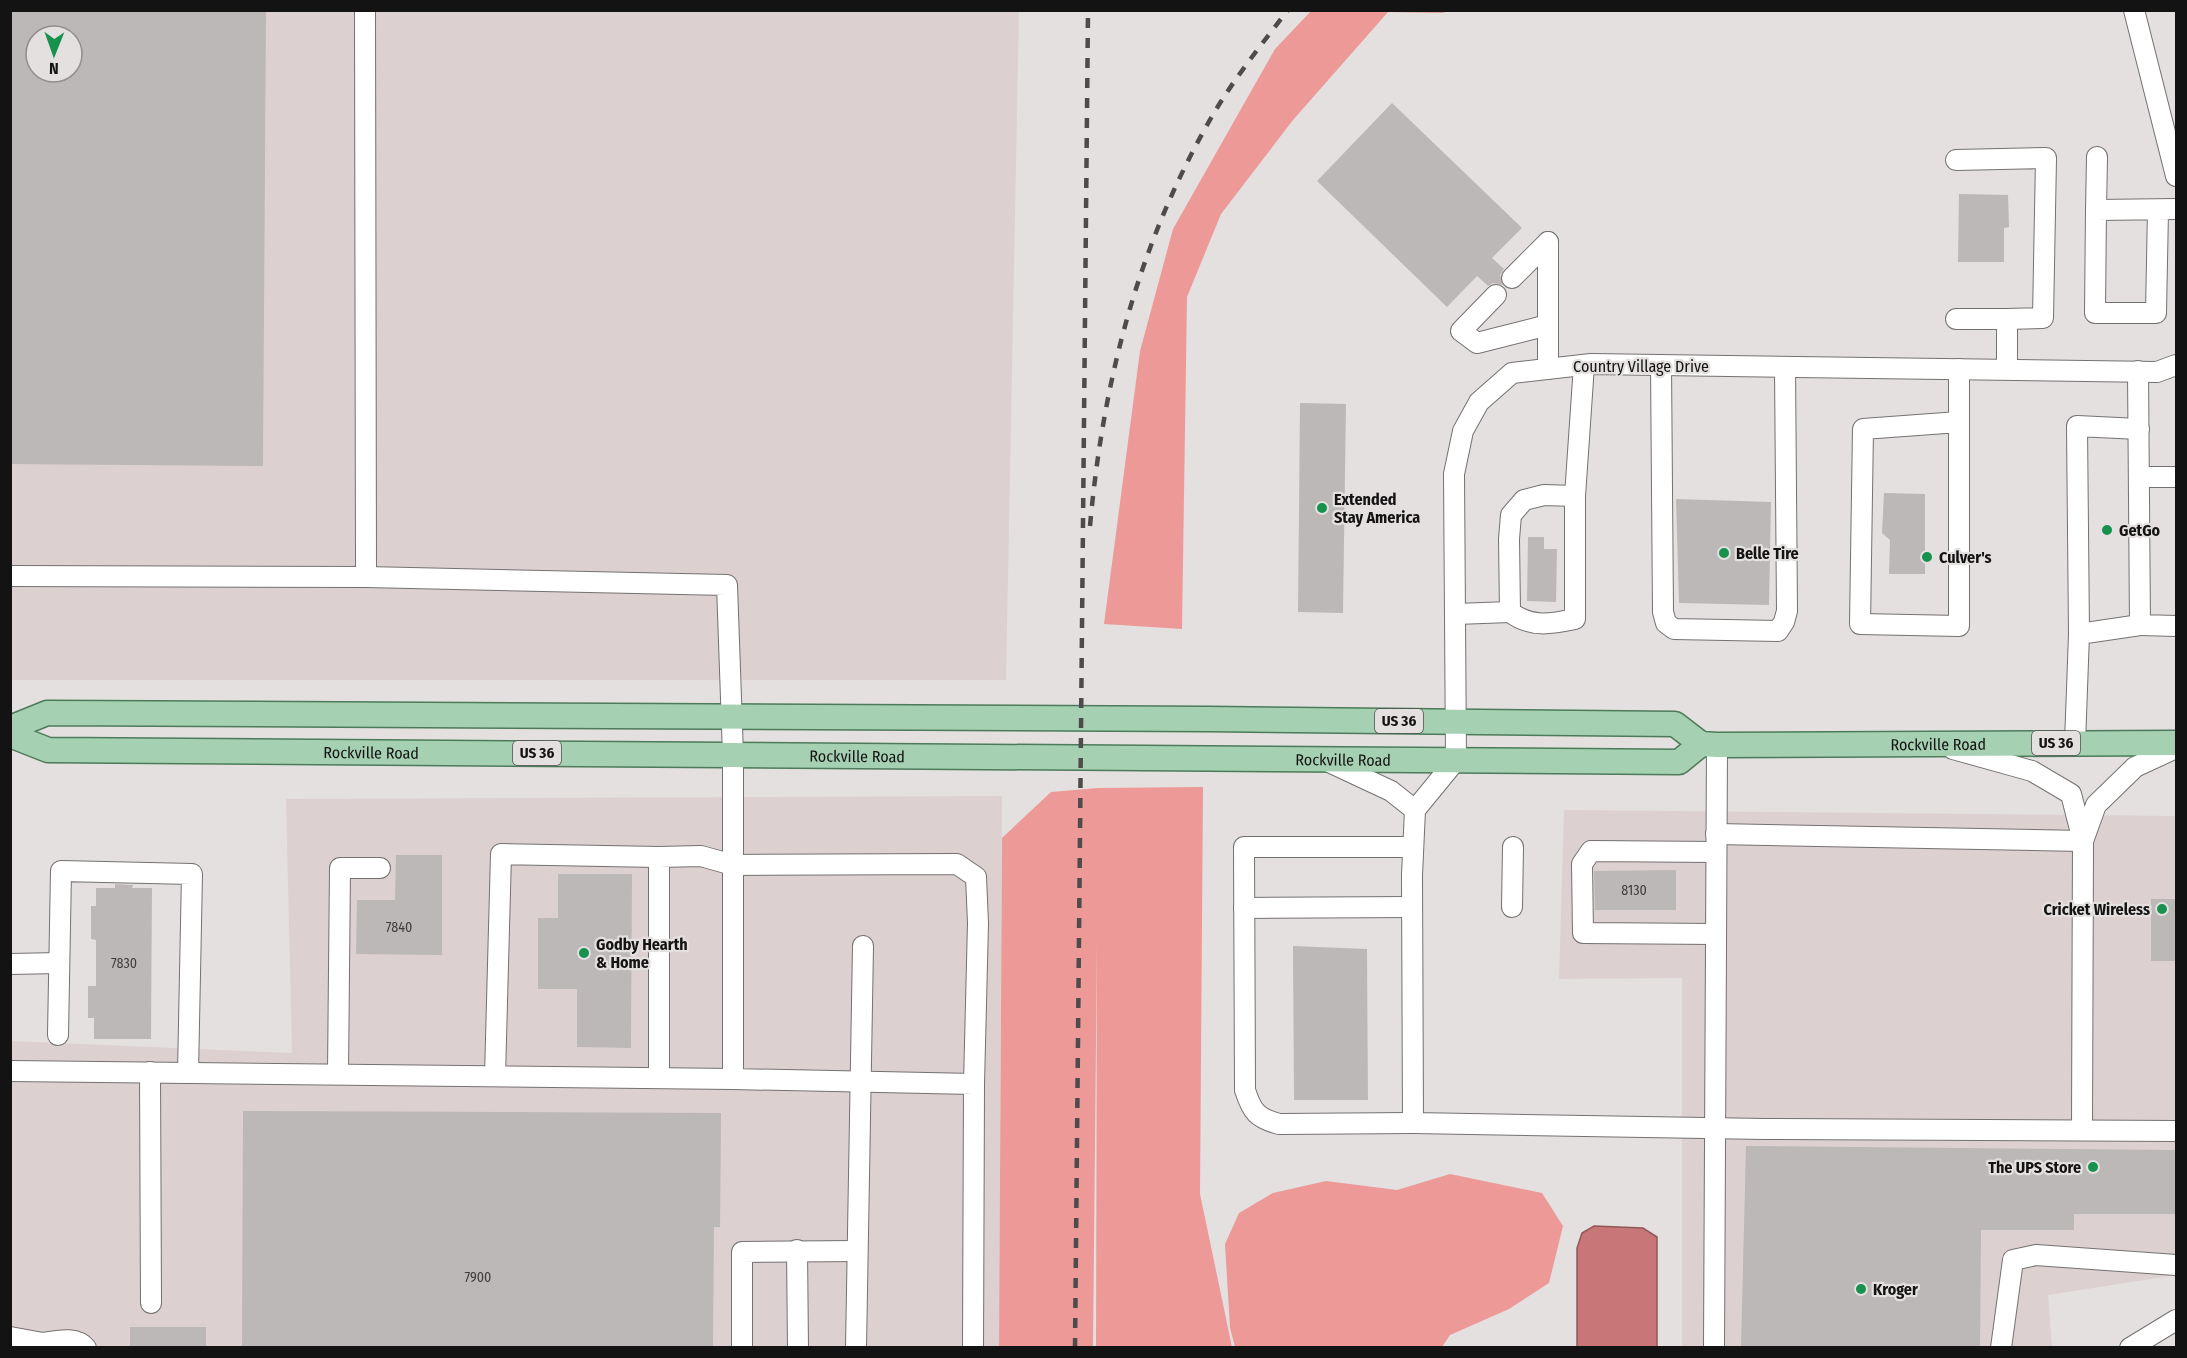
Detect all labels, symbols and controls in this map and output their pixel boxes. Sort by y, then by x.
north arrow [24,24,84,84]
text: N [49,59,59,78]
street label: Country Village Drive [1573,357,1709,376]
place label: Extended Stay America [1334,490,1420,527]
marker: Extended Stay America [1315,501,1329,515]
place label: GetGo [2119,521,2161,540]
marker: GetGo [2100,523,2114,537]
place label: Belle Tire [1736,544,1799,563]
marker: Belle Tire [1717,546,1731,560]
place label: Culver's [1939,548,1992,567]
marker: Culver's [1920,550,1934,564]
road number: US 36 [1375,709,1423,733]
road number: US 36 [2032,731,2080,755]
street label: Rockville Road [1890,735,1986,754]
road number: US 36 [513,741,561,765]
street label: Rockville Road [323,743,419,763]
street label: Rockville Road [809,747,905,766]
street label: Rockville Road [1295,750,1391,770]
house number: 8130 [1621,882,1647,899]
place label: Cricket Wireless [2044,900,2150,919]
marker: Cricket Wireless [2155,902,2169,916]
house number: 7840 [386,919,412,936]
place label: Godby Hearth & Home [596,935,688,972]
marker: Godby Hearth & Home [577,946,591,960]
house number: 7830 [111,955,137,972]
place label: The UPS Store [1988,1158,2081,1177]
marker: The UPS Store [2086,1160,2100,1174]
house number: 7900 [465,1269,491,1286]
place label: Kroger [1873,1280,1918,1299]
marker: Kroger [1854,1282,1868,1296]

